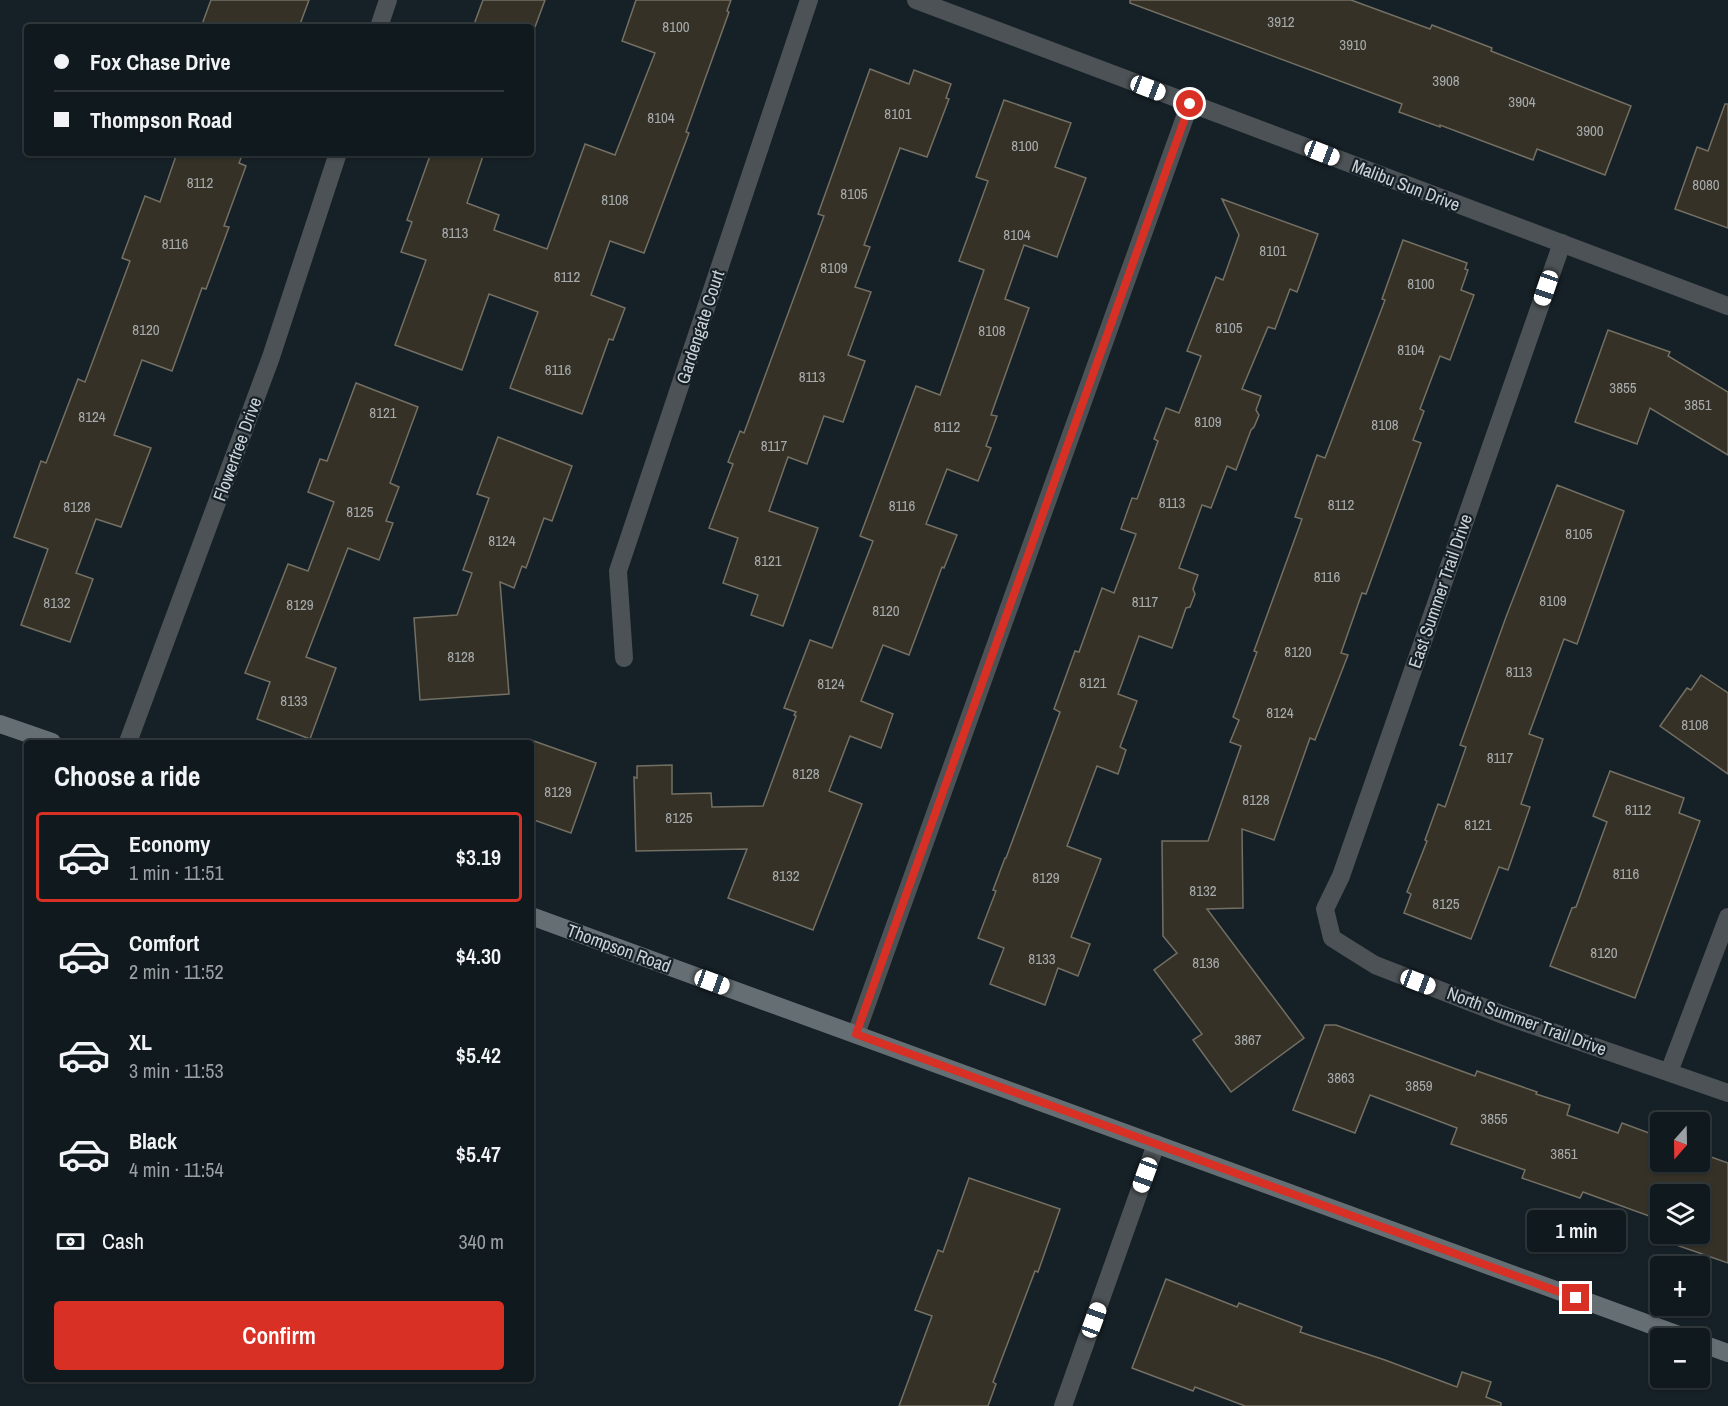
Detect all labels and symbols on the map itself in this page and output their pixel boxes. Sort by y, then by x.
house number: 3912 [1267,11,1295,32]
house number: 8100 [662,16,690,37]
house number: 3910 [1339,34,1367,55]
house number: 3908 [1432,70,1460,91]
car [1128,73,1168,103]
route start [1176,90,1203,117]
house number: 3904 [1508,91,1536,112]
house number: 8101 [884,103,912,124]
house number: 8104 [647,107,675,128]
house number: 3900 [1576,120,1604,141]
house number: 8100 [1011,135,1039,156]
car [1302,138,1342,168]
street label: Malibu Sun Drive [1348,153,1464,217]
house number: 8112 [187,172,213,193]
house number: 8080 [1692,174,1720,195]
house number: 8105 [840,183,868,204]
house number: 8108 [601,189,629,210]
house number: 8113 [442,222,468,243]
house number: 8104 [1003,224,1031,245]
house number: 8116 [162,233,188,254]
house number: 8101 [1259,240,1287,261]
house number: 8109 [820,257,848,278]
house number: 8112 [554,266,580,287]
street label: Gardengate Court [670,267,730,387]
car [1532,268,1560,308]
house number: 8100 [1407,273,1435,294]
house number: 8105 [1215,317,1243,338]
house number: 8120 [132,319,160,340]
house number: 8108 [978,320,1006,341]
house number: 8104 [1397,339,1425,360]
house number: 8116 [545,359,571,380]
house number: 8113 [799,366,825,387]
house number: 3855 [1609,377,1637,398]
street label: Flowertree Drive [207,393,267,505]
house number: 3851 [1684,394,1712,415]
house number: 8121 [369,402,397,423]
house number: 8124 [78,406,106,427]
house number: 8109 [1194,411,1222,432]
house number: 8108 [1371,414,1399,435]
house number: 8112 [934,416,960,437]
house number: 8117 [761,435,787,456]
house number: 8113 [1159,492,1185,513]
house number: 8112 [1328,494,1354,515]
house number: 8116 [889,495,915,516]
house number: 8128 [63,496,91,517]
house number: 8125 [346,501,374,522]
street label: East Summer Trail Drive [1402,511,1478,671]
house number: 8105 [1565,523,1593,544]
house number: 8124 [488,530,516,551]
house number: 8121 [754,550,782,571]
house number: 8116 [1314,566,1340,587]
house number: 8109 [1539,590,1567,611]
house number: 8117 [1132,591,1158,612]
house number: 8132 [43,592,71,613]
house number: 8129 [286,594,314,615]
house number: 8120 [872,600,900,621]
house number: 8120 [1284,641,1312,662]
house number: 8128 [447,646,475,667]
house number: 8113 [1506,661,1532,682]
house number: 8121 [1079,672,1107,693]
house number: 8124 [817,673,845,694]
house number: 8133 [280,690,308,711]
house number: 8124 [1266,702,1294,723]
house number: 8108 [1681,714,1709,735]
house number: 8117 [1487,747,1513,768]
house number: 8128 [792,763,820,784]
house number: 8129 [544,781,572,802]
house number: 8128 [1242,789,1270,810]
house number: 8112 [1625,799,1651,820]
house number: 8125 [665,807,693,828]
house number: 8121 [1464,814,1492,835]
house number: 8116 [1613,863,1639,884]
house number: 8132 [772,865,800,886]
house number: 8129 [1032,867,1060,888]
house number: 8132 [1189,880,1217,901]
house number: 8125 [1432,893,1460,914]
street label: Thompson Road [563,918,675,978]
house number: 8120 [1590,942,1618,963]
house number: 8133 [1028,948,1056,969]
house number: 8136 [1192,952,1220,973]
car [692,967,732,997]
car [1398,967,1438,997]
street label: North Summer Trail Drive [1444,980,1610,1062]
house number: 3867 [1234,1029,1262,1050]
house number: 3863 [1327,1067,1355,1088]
house number: 3859 [1405,1075,1433,1096]
house number: 3855 [1480,1108,1508,1129]
north arrow [1650,1112,1710,1172]
house number: 3851 [1550,1143,1578,1164]
car [1130,1155,1160,1195]
callout: 1 min [1526,1211,1626,1253]
route end [1562,1284,1589,1311]
car [1079,1300,1109,1340]

